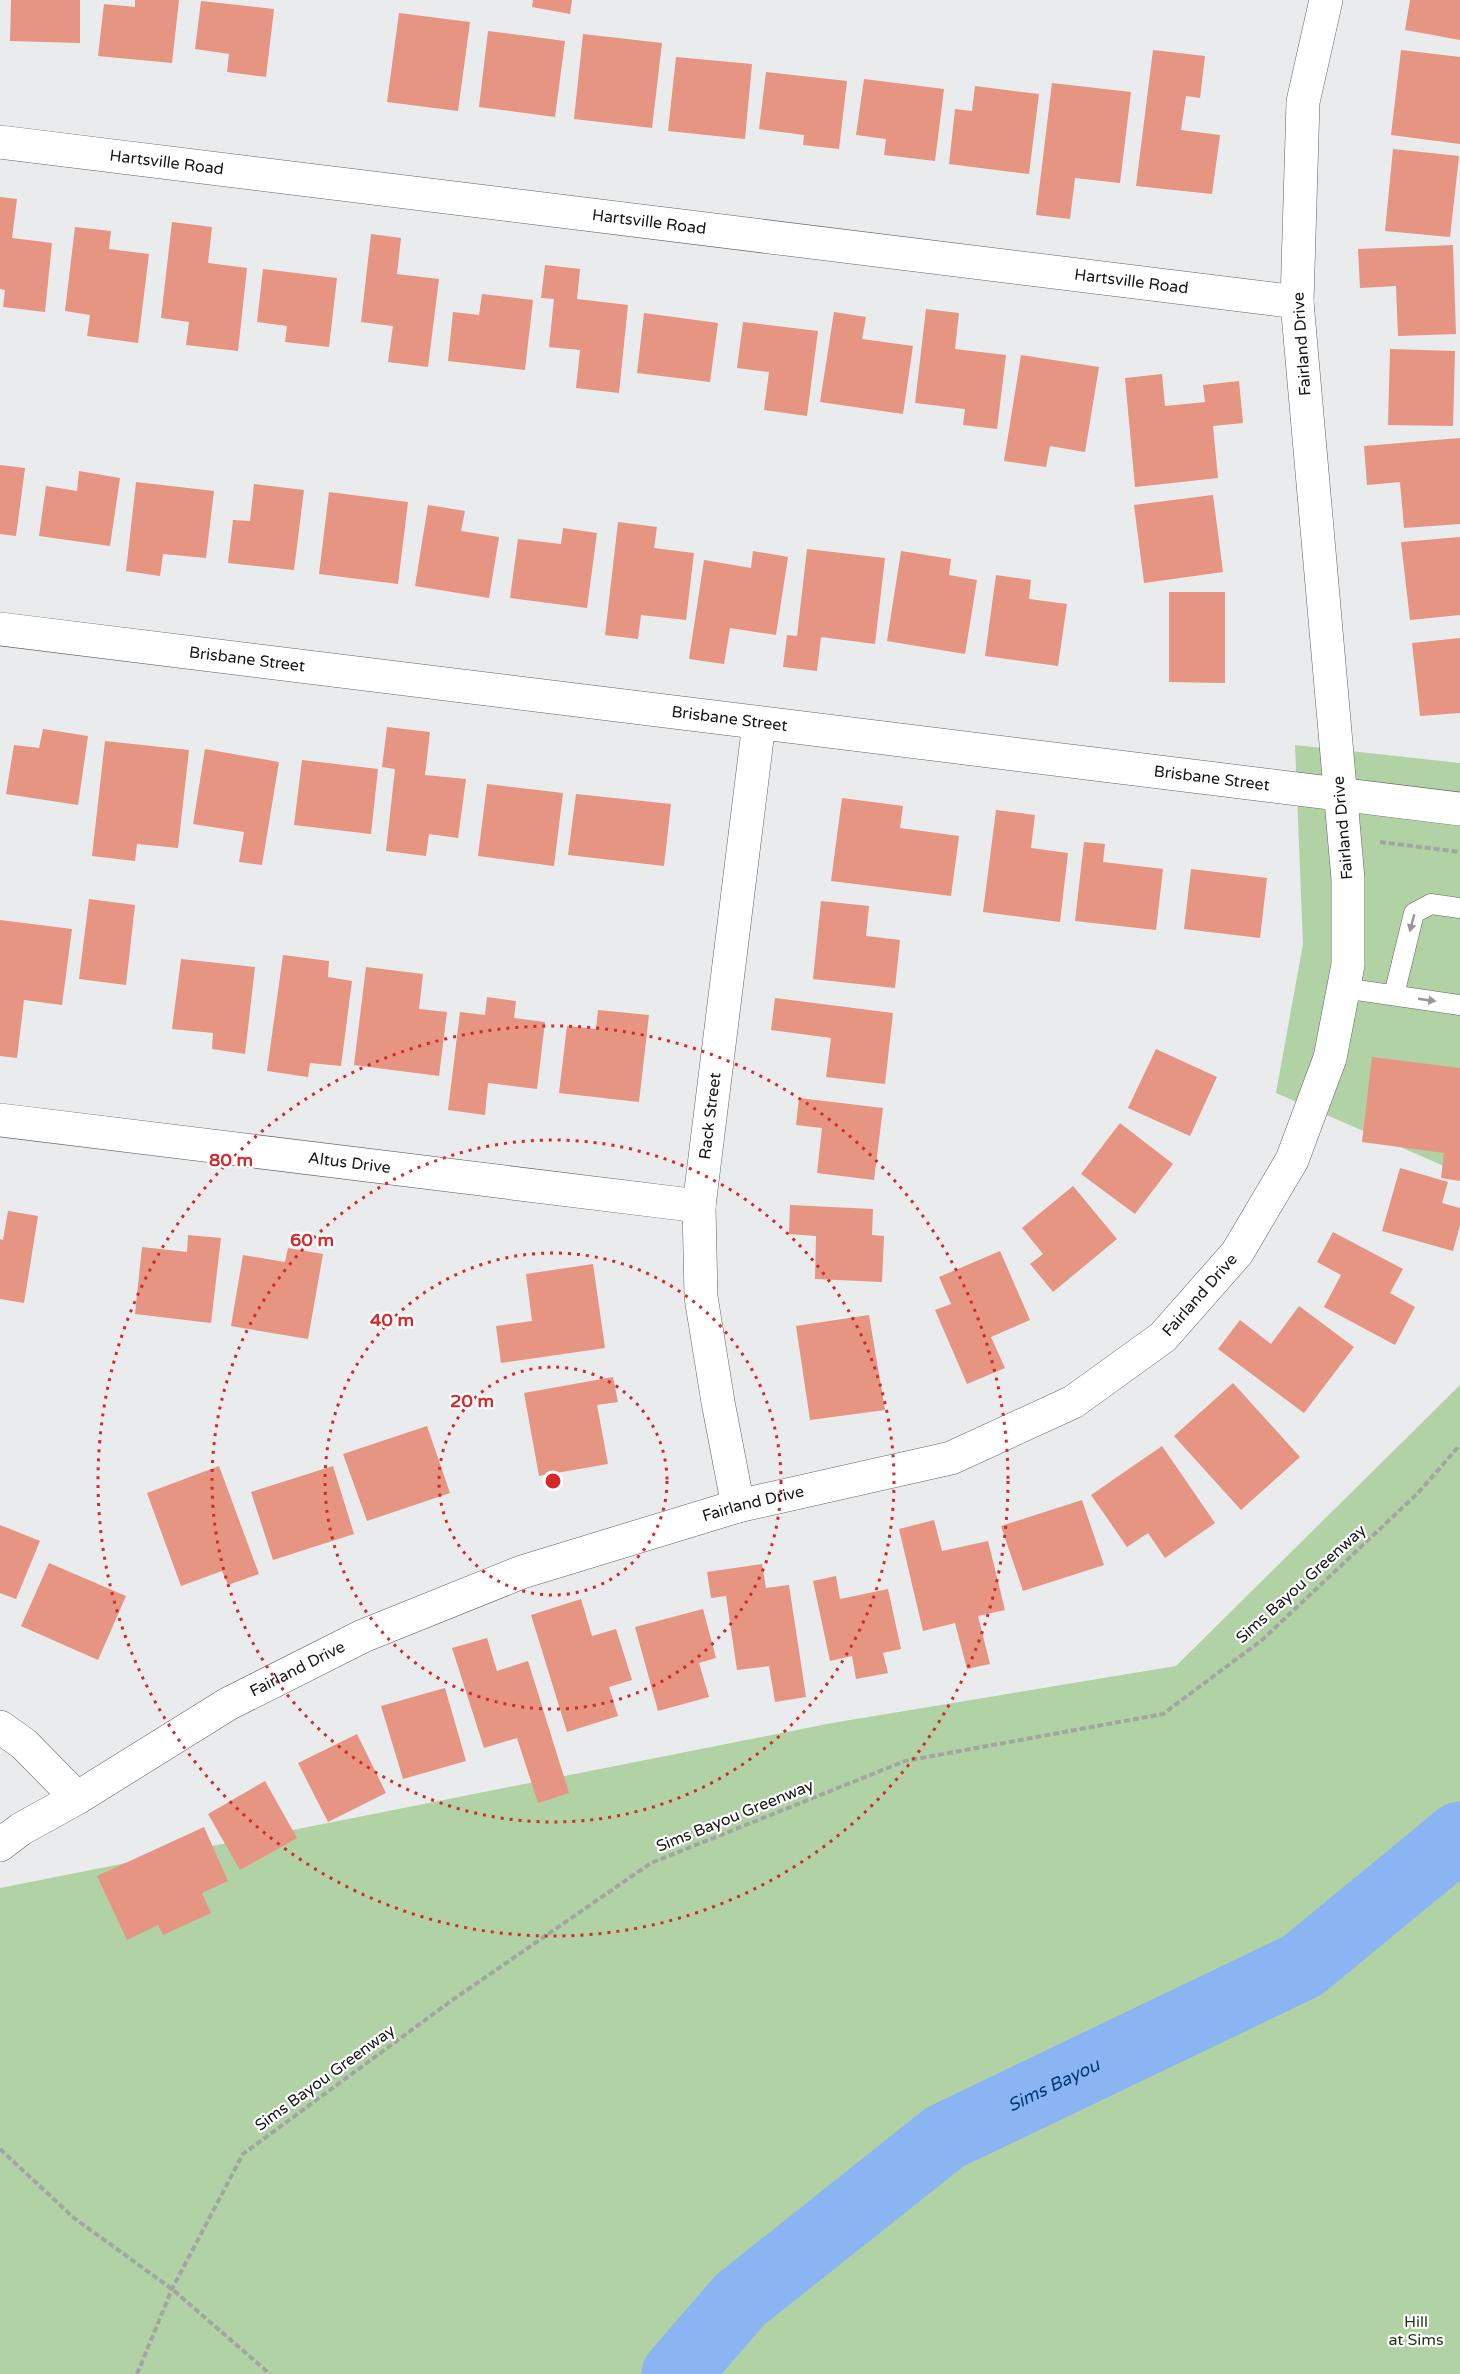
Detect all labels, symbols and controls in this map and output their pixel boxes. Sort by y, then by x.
street label: Hartsville Road [108,146,225,180]
street label: Hartsville Road [591,205,707,239]
street label: Hartsville Road [1073,265,1190,299]
street label: Fairland Drive [1288,291,1316,397]
street label: Brisbane Street [188,642,306,677]
street label: Brisbane Street [670,702,789,736]
street label: Brisbane Street [1153,761,1271,795]
street label: Fairland Drive [1329,775,1357,881]
one-way arrow [1407,914,1416,932]
one-way arrow [1418,995,1437,1004]
street label: Rack Street [695,1071,726,1161]
street label: Altus Drive [307,1148,392,1178]
text: 80 m [209,1149,253,1171]
text: 60 m [290,1229,334,1251]
street label: Fairland Drive [1158,1250,1242,1341]
text: 40 m [370,1309,414,1331]
text: 20 m [450,1390,494,1412]
centre of rings [543,1471,563,1491]
street label: Fairland Drive [700,1481,806,1526]
street label: Sims Bayou Greenway [1232,1520,1370,1648]
street label: Fairland Drive [246,1637,348,1701]
street label: Sims Bayou Greenway [653,1775,817,1857]
street label: Sims Bayou Greenway [251,2020,399,2135]
water label: Sims Bayou [1004,2053,1104,2116]
park label: Hill at Sims [1388,2312,1444,2350]

